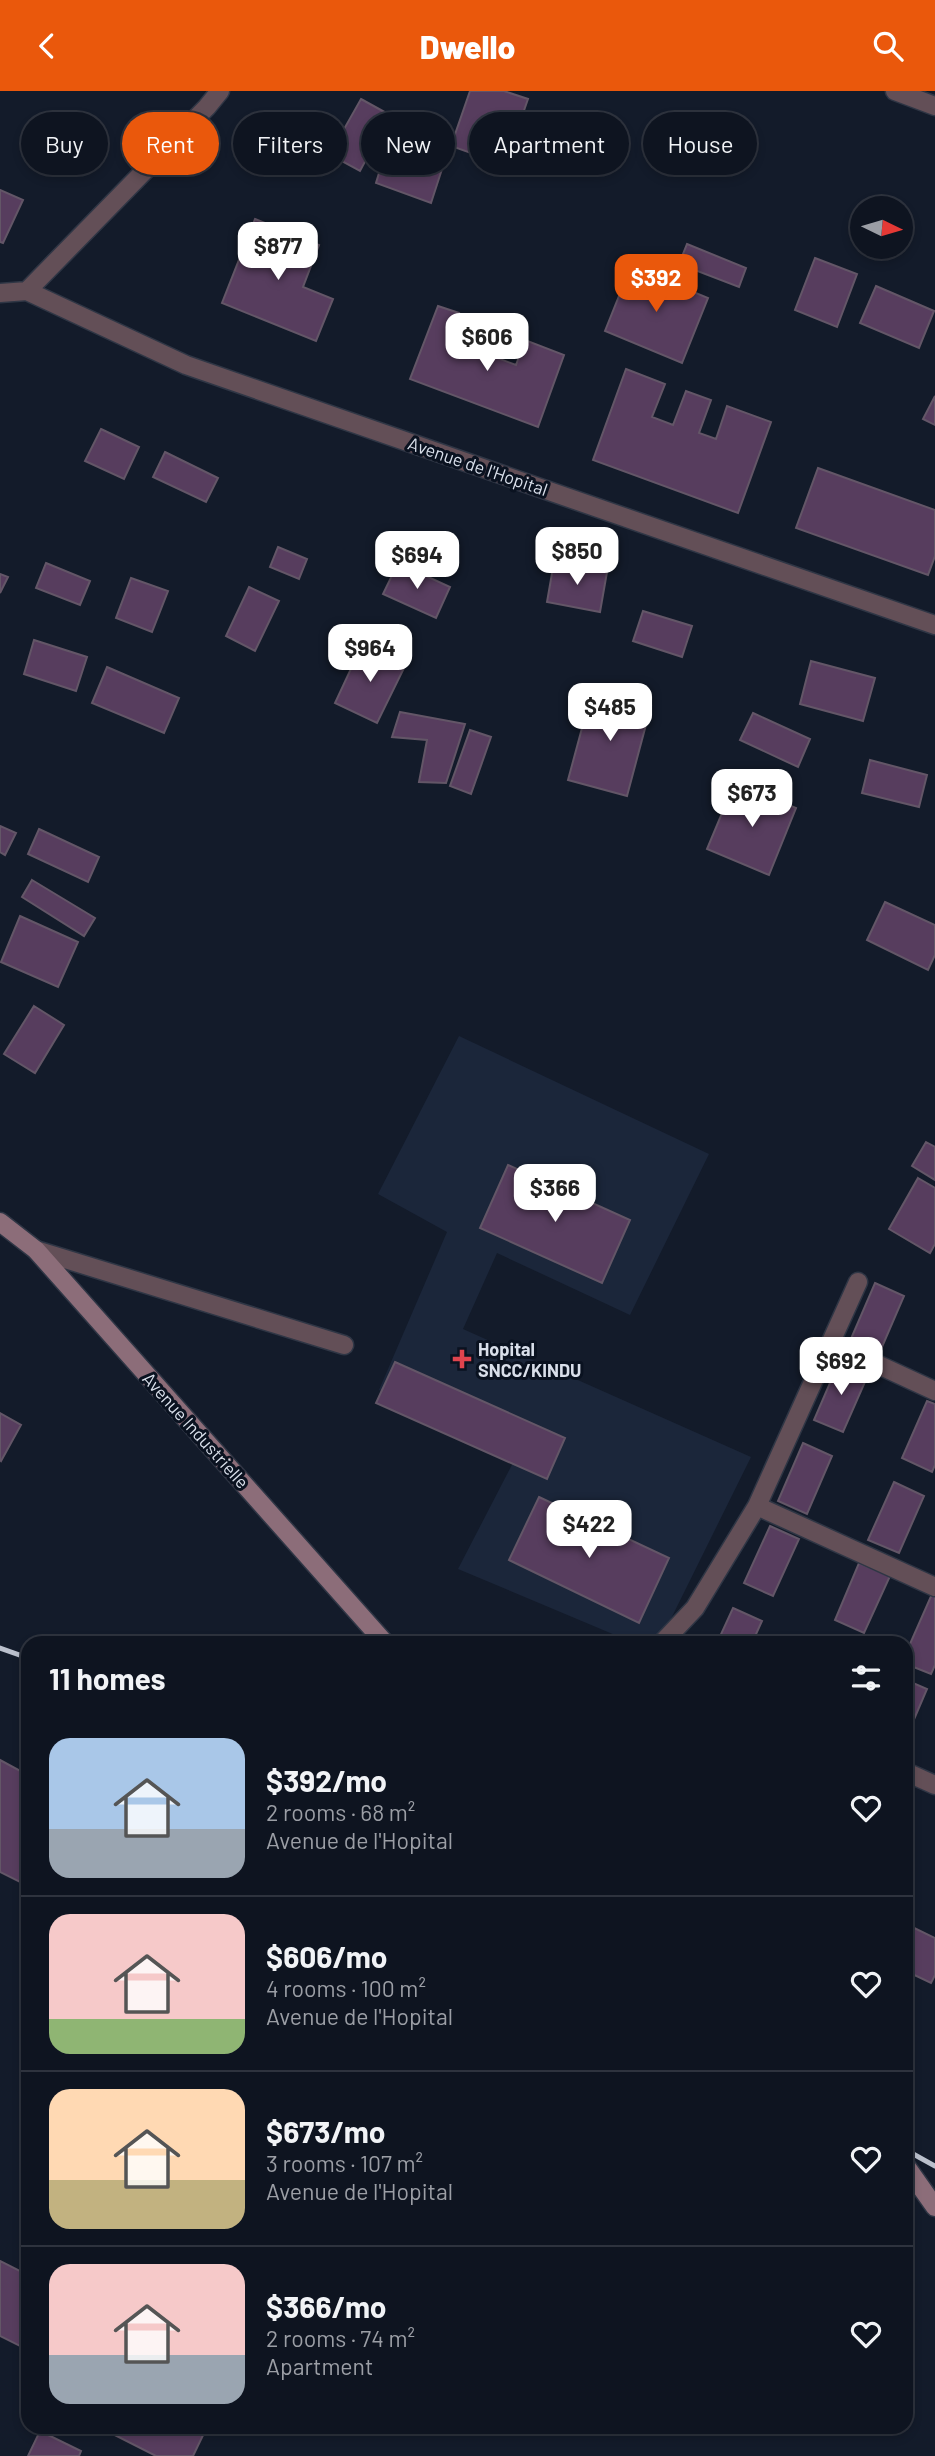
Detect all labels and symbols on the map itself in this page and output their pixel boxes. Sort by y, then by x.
north arrow [850,196,914,259]
pin: $877 [237,223,319,282]
pin: $392 [615,255,697,314]
pin: $606 [446,313,528,373]
street label: Avenue de l'Hopital [405,432,551,500]
pin: $850 [536,527,618,587]
pin: $694 [376,531,458,591]
pin: $964 [329,625,411,684]
pin: $485 [569,683,651,743]
pin: $673 [711,769,793,829]
pin: $366 [514,1165,596,1224]
pin: $692 [800,1337,882,1397]
place label: Hopital SNCC/KINDU [478,1338,581,1381]
marker: Hopital SNCC/KINDU [452,1349,472,1369]
street label: Avenue Industrielle [138,1368,254,1492]
pin: $422 [548,1501,630,1560]

